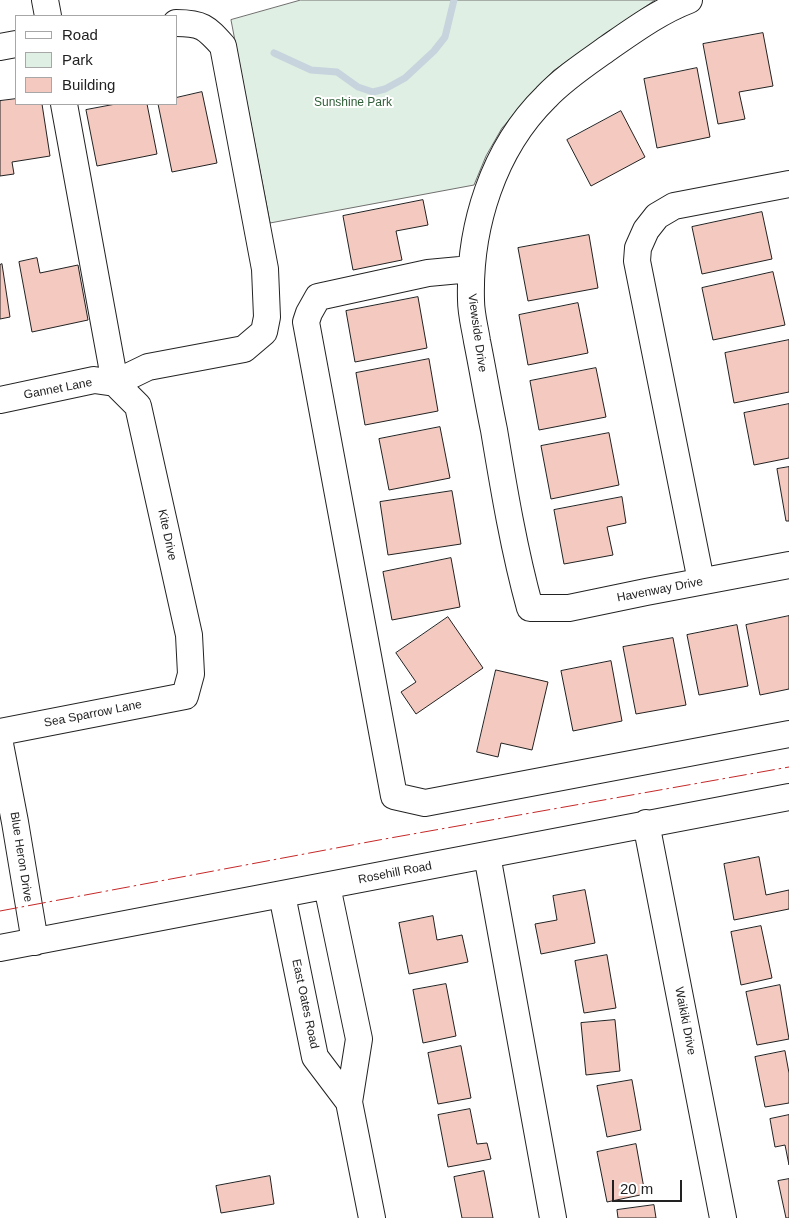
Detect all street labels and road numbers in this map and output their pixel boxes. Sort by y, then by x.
street label: Viewside Drive [464,293,490,373]
street label: Gannet Lane [23,375,93,403]
street label: Kite Drive [155,508,179,562]
street label: Havenway Drive [616,575,704,605]
street label: Sea Sparrow Lane [43,697,143,731]
street label: Blue Heron Drive [7,811,35,903]
street label: Rosehill Road [357,859,433,887]
street label: East Oates Road [288,958,322,1050]
street label: Waikiki Drive [671,986,699,1056]

